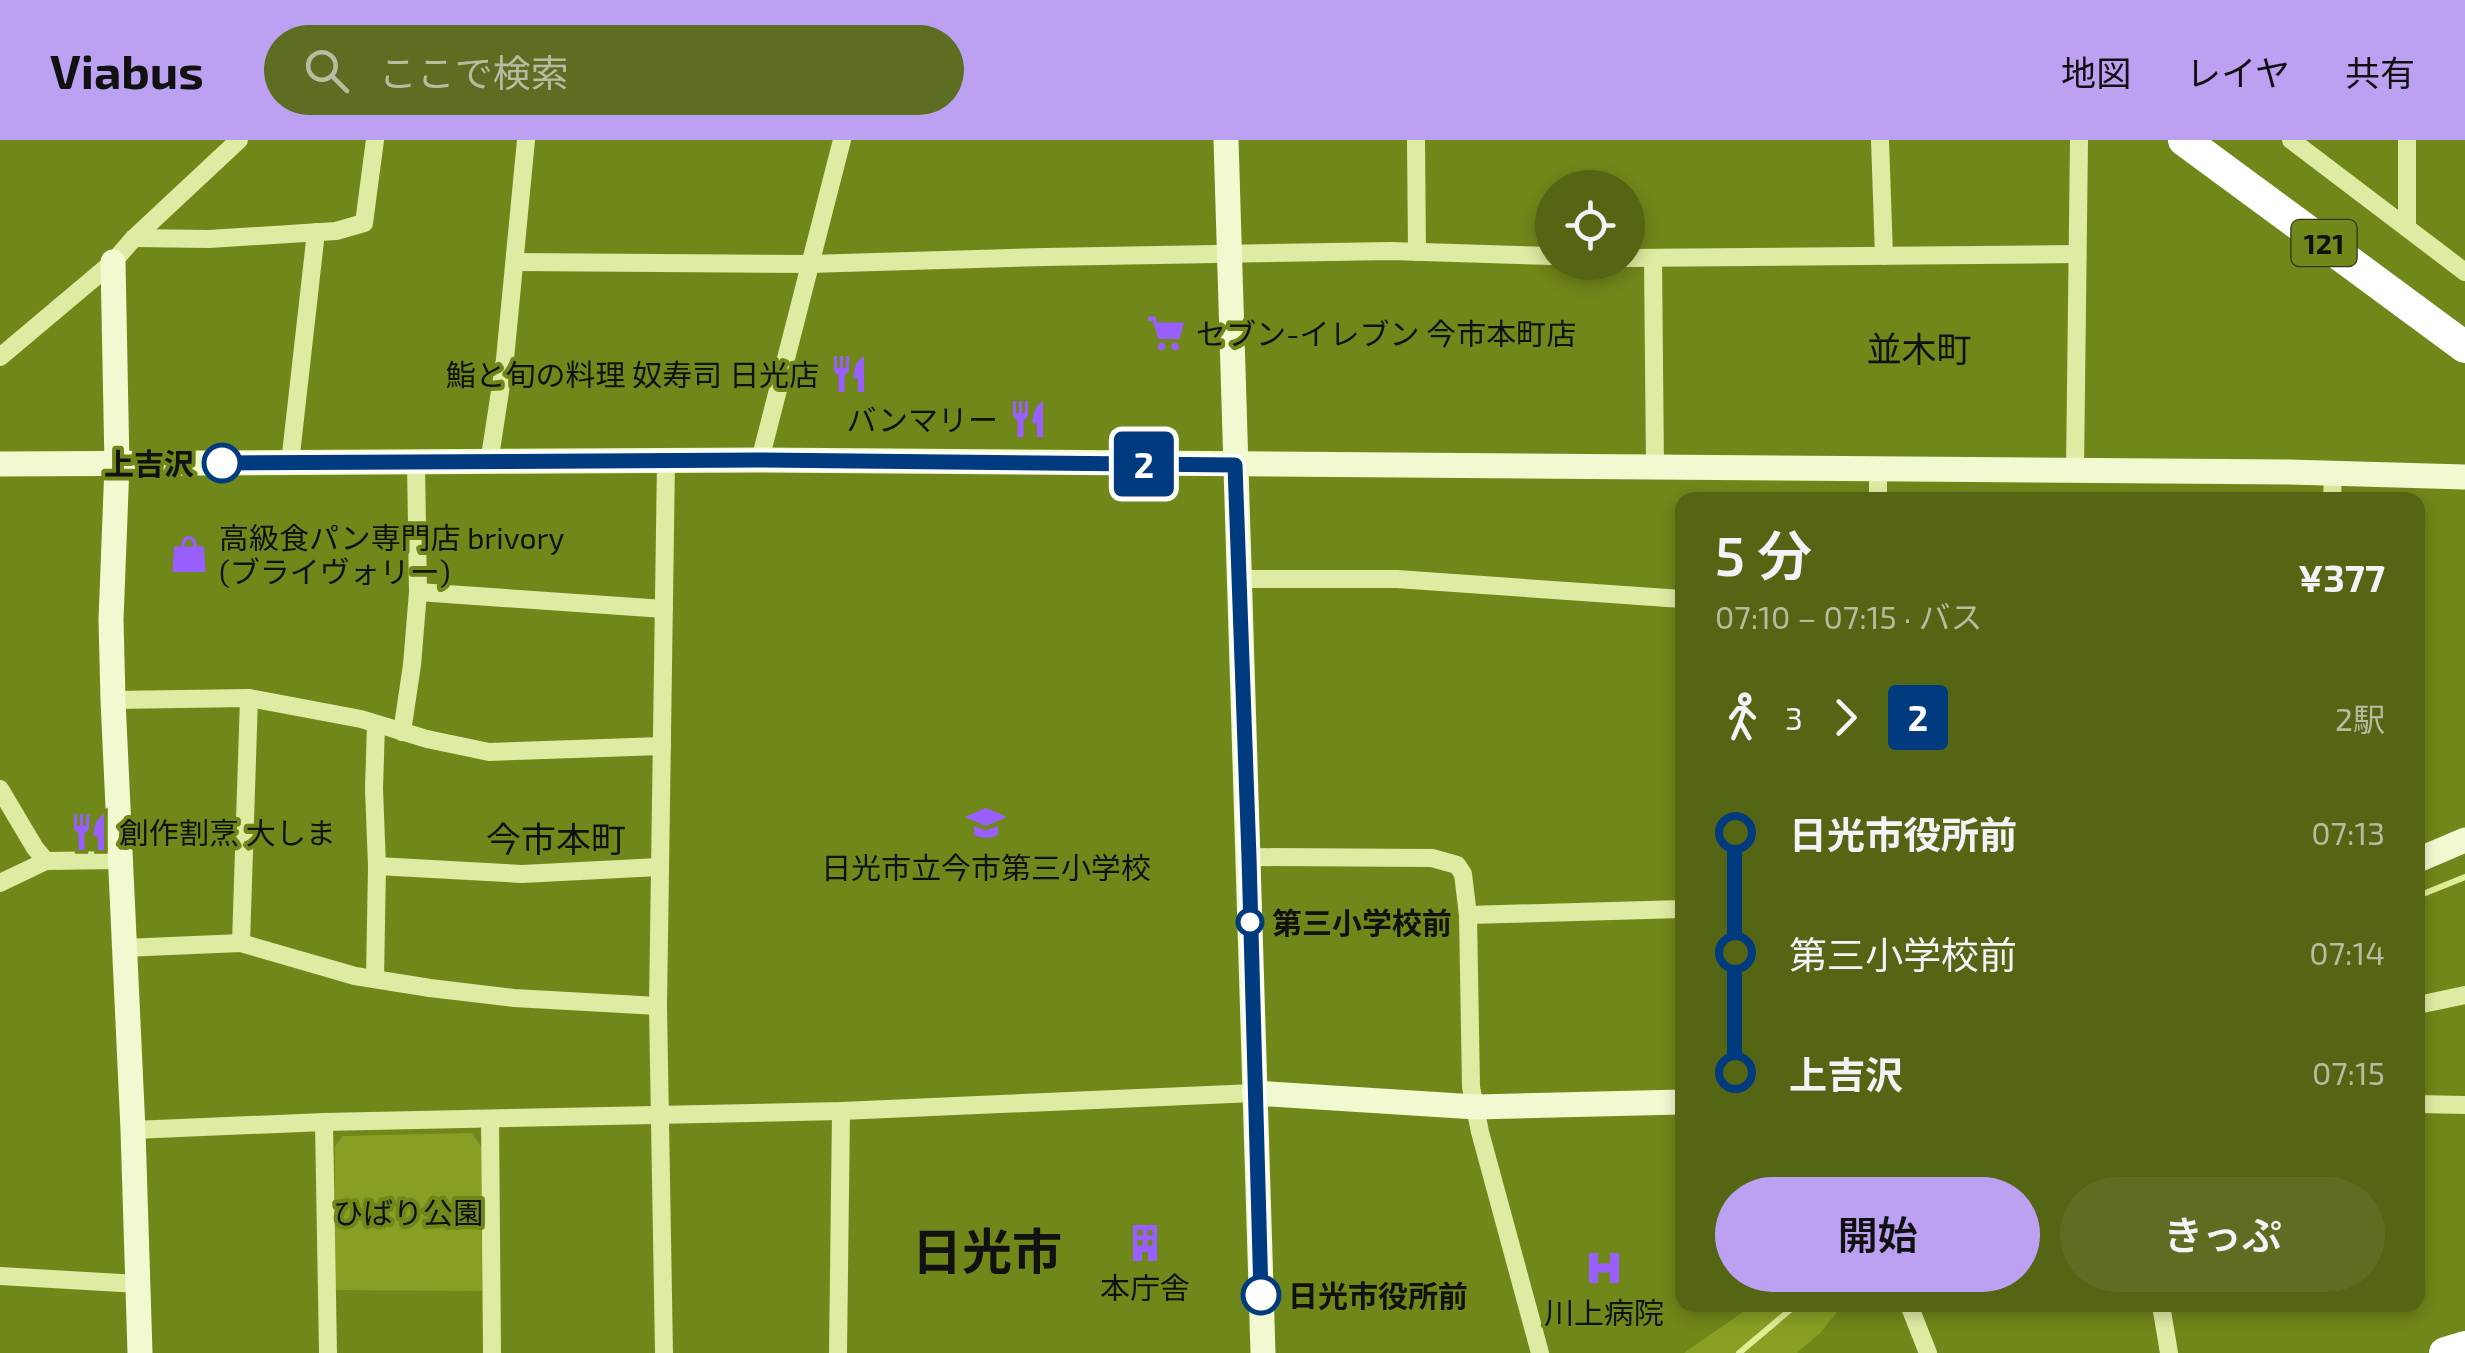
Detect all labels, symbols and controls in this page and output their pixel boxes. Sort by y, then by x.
search box [264,25,964,115]
text: Viabus [50,41,204,99]
icon: search [299,43,354,98]
text: ここで検索 [379,49,569,95]
text: 地図 [2061,51,2131,93]
text: レイヤ [2186,51,2290,93]
text: 共有 [2345,51,2415,93]
map controls [1535,170,1645,280]
button: locate [1535,170,1645,280]
road number: 121 [2292,220,2356,266]
supermarket icon: セブン-イレブン 今市本町店 [1145,312,1187,354]
place label: セブン-イレブン 今市本町店 [1196,315,1576,351]
district label: 並木町 [1866,327,1972,369]
restaurant icon: 鮨と旬の料理 奴寿司 日光店 [828,353,870,395]
place label: 鮨と旬の料理 奴寿司 日光店 [446,356,819,392]
restaurant icon: バンマリー [1007,398,1049,440]
place label: バンマリー [847,401,998,437]
line badge: 2 [1112,432,1176,496]
text: 2 [1134,443,1154,485]
marker: 上吉沢 [203,444,241,482]
place label: 上吉沢 [104,445,194,481]
place label: 高級食パン専門店 brivory (ブライヴォリー) [219,519,565,589]
text: 5 分 [1715,521,1812,587]
shop icon: 高級食パン専門店 brivory (ブライヴォリー) [168,533,210,575]
text: ¥377 [2298,554,2385,600]
text: 07:10 – 07:15 · バス [1715,597,1982,635]
icon: walk [1715,690,1770,745]
icon: forward [1818,690,1873,745]
text: 2 [1908,696,1928,738]
text: 3 [1785,698,1803,736]
text: 2駅 [2335,699,2385,737]
school or university icon: 日光市立今市第三小学校 [965,802,1007,844]
restaurant icon: 創作割烹 大しま [68,811,110,853]
text: 日光市役所前 [1789,811,2017,857]
text: 07:13 [2311,813,2385,851]
place label: 創作割烹 大しま [119,814,336,850]
district label: 今市本町 [486,817,626,859]
place label: 日光市立今市第三小学校 [821,849,1151,885]
place label: 第三小学校前 [1272,904,1452,940]
marker: 第三小学校前 [1237,909,1263,935]
text: 第三小学校前 [1789,931,2017,977]
text: 07:14 [2309,933,2385,971]
text: 上吉沢 [1789,1051,1903,1097]
text: 07:15 [2312,1053,2385,1091]
button: 開始 [1715,1177,2040,1292]
button: きっぷ [2060,1177,2385,1292]
park label: ひばり公園 [333,1194,483,1230]
district label: 日光市 [912,1220,1062,1280]
building icon: 本庁舎 [1124,1222,1166,1264]
hospital icon: 川上病院 [1583,1247,1625,1289]
place label: 本庁舎 [1100,1269,1190,1305]
marker: 日光市役所前 [1242,1276,1280,1314]
place label: 日光市役所前 [1288,1277,1468,1313]
place label: 川上病院 [1544,1294,1664,1330]

